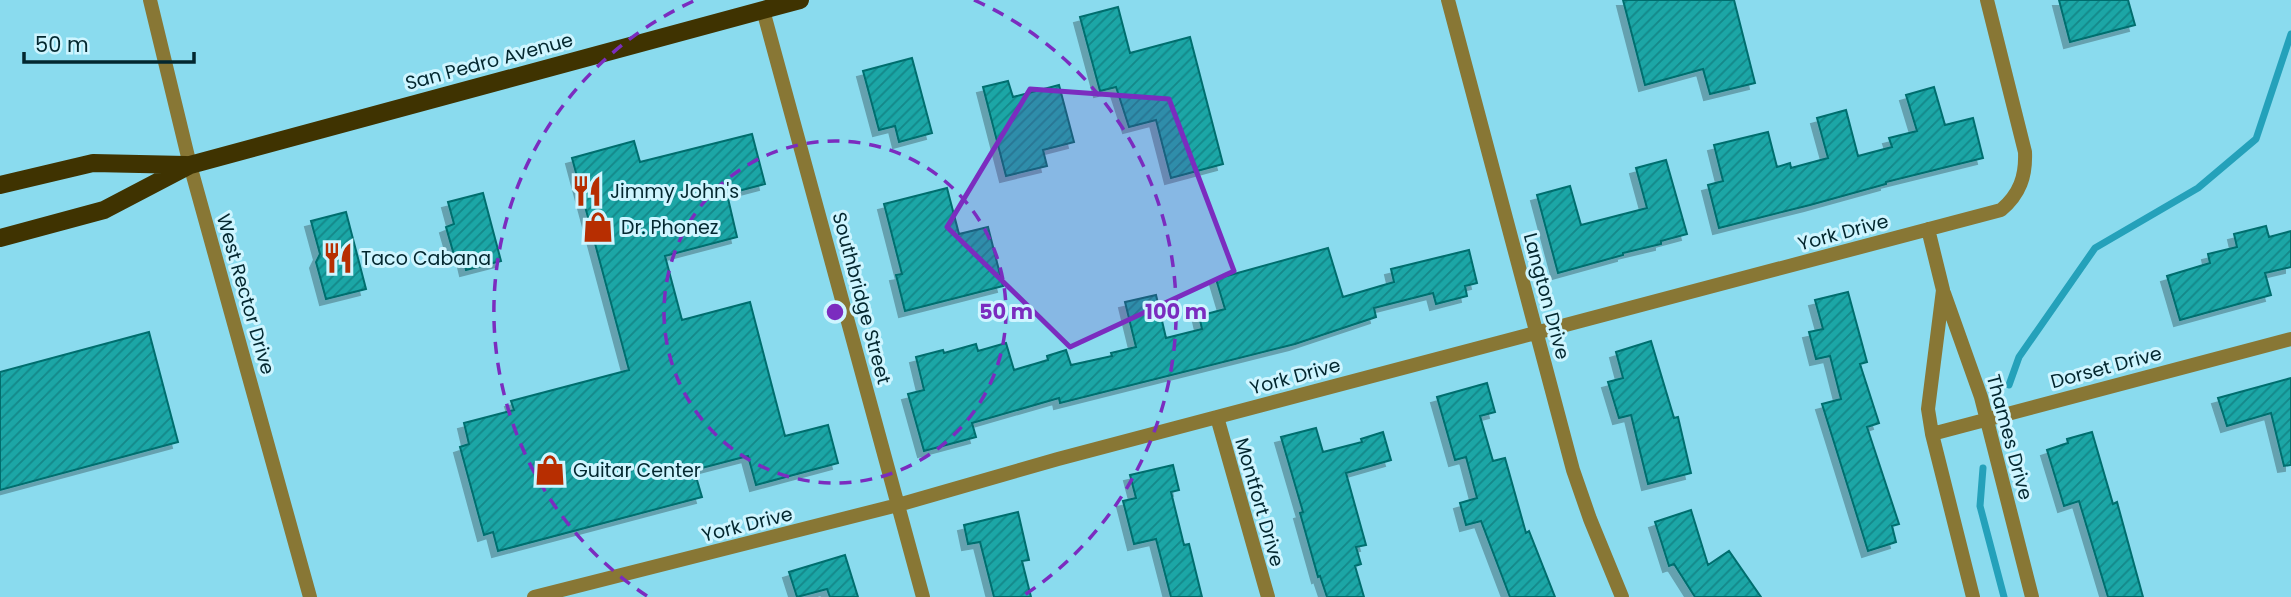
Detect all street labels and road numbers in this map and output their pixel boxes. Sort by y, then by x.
street label: San Pedro Avenue [402,26,576,97]
street label: York Drive [1795,207,1891,258]
street label: Southbridge Street [826,209,898,387]
street label: West Rector Drive [210,211,281,378]
street label: Langton Drive [1517,230,1576,362]
street label: Dorset Drive [2048,340,2165,395]
street label: York Drive [1247,351,1343,402]
street label: Thames Drive [1980,371,2039,503]
street label: Montfort Drive [1228,435,1291,570]
street label: York Drive [699,500,795,549]

